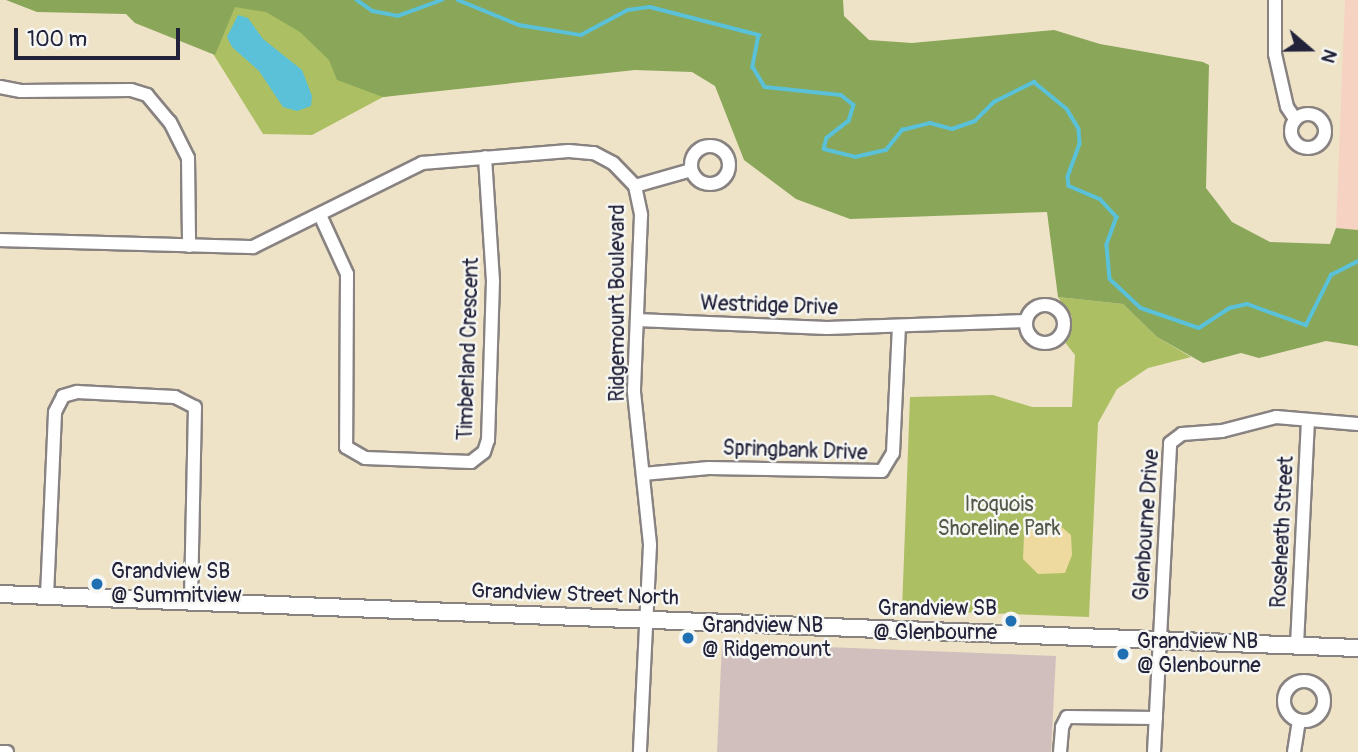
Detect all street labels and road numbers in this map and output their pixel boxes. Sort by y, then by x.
street label: Ridgemount Boulevard [605,204,631,402]
street label: Timberland Crescent [453,257,485,441]
street label: Westridge Drive [700,291,838,321]
street label: Springbank Drive [722,436,868,466]
street label: Glenbourne Drive [1129,448,1165,602]
street label: Roseheath Street [1266,455,1300,609]
street label: Grandview Street North [471,579,679,611]

